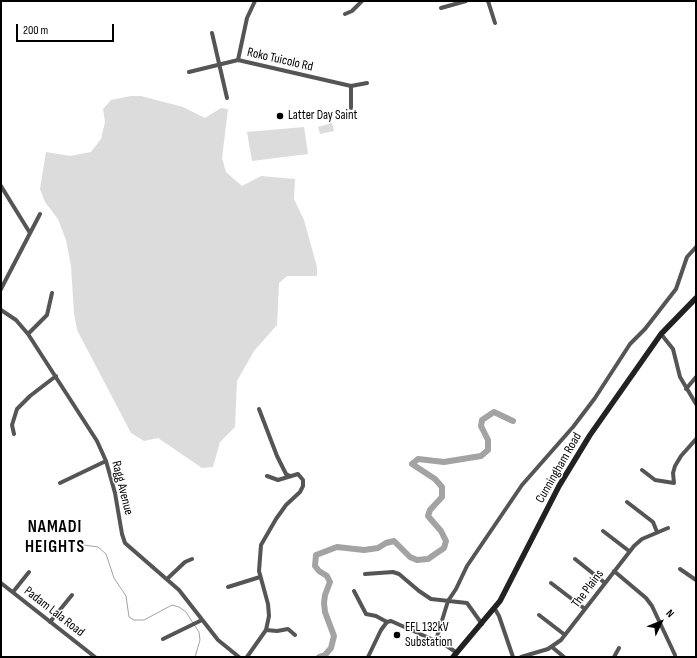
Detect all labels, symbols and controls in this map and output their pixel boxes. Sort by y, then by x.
scale bar [18,16,116,42]
text: 200 m [23,23,48,38]
street label: Roko Tuicolo Rd [245,45,315,75]
place label: Latter Day Saint [288,108,358,124]
marker: Latter Day Saint [275,111,285,121]
street label: Cunningham Road [533,430,585,506]
street label: Ragg Avenue [108,459,136,517]
district label: NAMADI HEIGHTS [25,518,85,558]
street label: The Plains [569,567,607,611]
street label: Padam Lala Road [21,584,87,640]
north arrow [641,602,681,642]
text: N [663,607,677,620]
place label: EFL 132kV Substation [405,620,452,651]
marker: EFL 132kV Substation [392,630,402,640]

